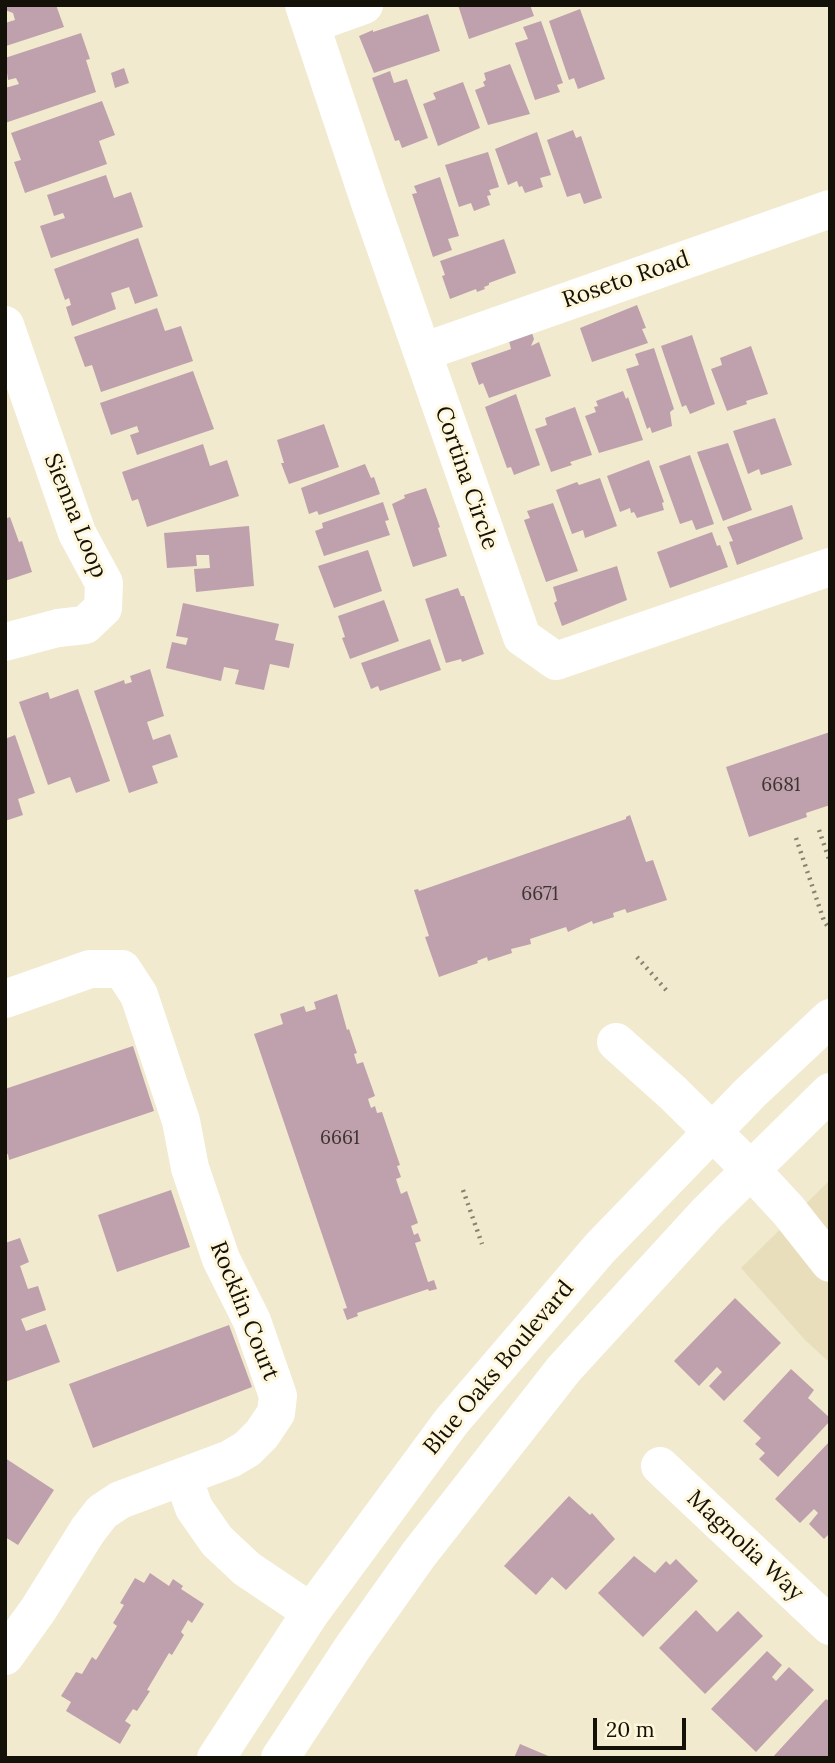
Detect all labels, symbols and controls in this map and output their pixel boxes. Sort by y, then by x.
street label: Roseto Road [559,245,693,315]
street label: Cortina Circle [429,403,503,553]
street label: Sienna Loop [38,450,112,582]
house number: 6681 [761,775,801,797]
house number: 6671 [521,884,559,906]
house number: 6661 [320,1128,360,1150]
street label: Rocklin Court [204,1238,284,1384]
street label: Blue Oaks Boulevard [418,1275,580,1461]
street label: Magnolia Way [681,1485,809,1607]
scale bar [597,1704,690,1748]
text: 20 m [606,1716,655,1743]

